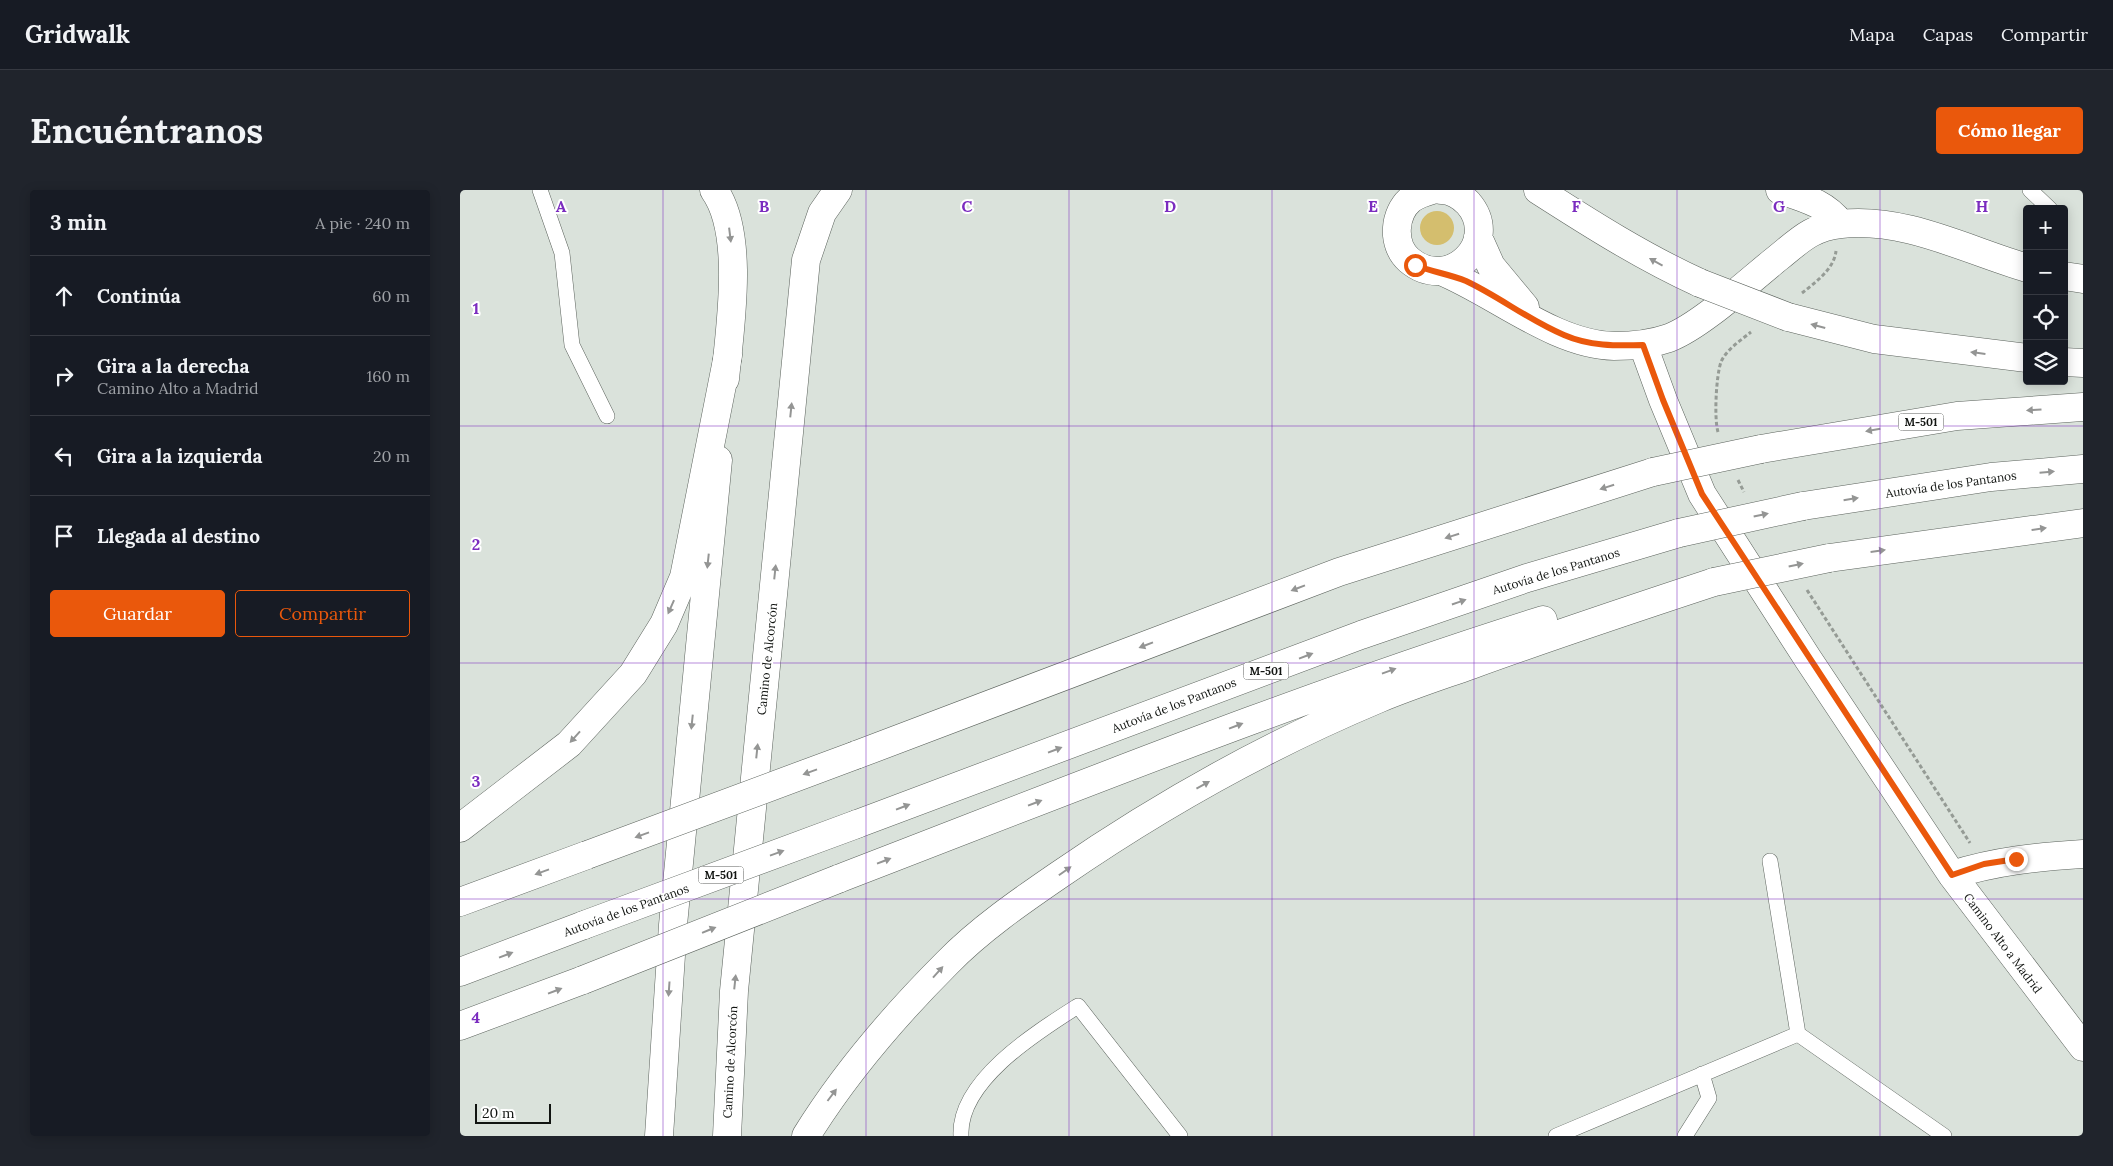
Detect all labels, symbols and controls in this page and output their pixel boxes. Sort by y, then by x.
text: Gridwalk [25,19,130,50]
text: Mapa [1849,23,1895,46]
text: Capas [1923,23,1973,46]
text: Compartir [2001,23,2088,46]
button: Cómo llegar [1936,107,2083,154]
text: Encuéntranos [30,108,263,153]
text: A [556,196,567,216]
text: B [759,196,770,216]
text: C [961,196,973,216]
text: D [1164,196,1176,216]
text: E [1368,196,1378,216]
text: F [1571,196,1581,216]
text: G [1773,196,1785,216]
text: H [1976,196,1989,216]
map controls [2023,205,2068,385]
button: + [2023,205,2068,250]
text: 3 min [50,209,107,236]
text: A pie · 240 m [315,213,410,233]
one-way arrow [726,227,734,243]
button: − [2023,250,2068,295]
route start [1404,254,1427,277]
one-way arrow [1649,258,1663,267]
icon: ahead [50,282,78,310]
text: Continúa [97,284,181,308]
text: 60 m [372,286,410,306]
button: locate [2023,295,2068,340]
text: 1 [473,298,479,318]
one-way arrow [1811,321,1826,329]
button: layers [2023,340,2068,385]
one-way arrow [1970,349,1986,357]
text: Gira a la derecha [97,354,250,378]
icon: right [50,362,78,390]
text: 160 m [366,366,410,386]
text: Camino Alto a Madrid [97,378,259,398]
one-way arrow [787,402,795,418]
one-way arrow [2026,407,2042,415]
road number: M-501 [1898,413,1944,430]
one-way arrow [1865,427,1881,435]
icon: left [50,442,78,470]
text: Gira a la izquierda [97,444,263,468]
text: 20 m [373,446,410,466]
street label: Autovía de los Pantanos [1884,467,2018,501]
one-way arrow [2039,468,2055,476]
one-way arrow [1599,483,1614,491]
one-way arrow [1843,495,1859,503]
one-way arrow [1754,511,1770,519]
icon: arrive [50,522,78,550]
text: Llegada al destino [97,524,260,548]
one-way arrow [2031,525,2047,533]
one-way arrow [1444,533,1459,541]
text: 2 [472,534,480,554]
street label: Autovía de los Pantanos [1490,544,1622,598]
one-way arrow [1870,547,1886,555]
one-way arrow [704,553,712,569]
one-way arrow [1788,561,1803,569]
one-way arrow [771,564,779,580]
one-way arrow [1290,584,1305,592]
button: Guardar [50,590,225,637]
button: Compartir [235,590,410,637]
one-way arrow [1452,598,1467,606]
one-way arrow [667,600,675,614]
street label: Camino de Alcorcón [754,602,780,716]
one-way arrow [1138,641,1153,649]
one-way arrow [1299,652,1314,660]
road number: M-501 [1244,662,1288,680]
one-way arrow [1382,667,1397,675]
street label: Autovía de los Pantanos [1109,674,1239,736]
one-way arrow [688,715,696,731]
one-way arrow [1229,722,1244,730]
one-way arrow [570,731,581,744]
one-way arrow [754,743,762,759]
one-way arrow [1048,746,1063,754]
one-way arrow [803,769,818,776]
text: 3 [472,771,481,791]
one-way arrow [1196,781,1210,789]
one-way arrow [1028,799,1043,806]
one-way arrow [896,802,910,810]
one-way arrow [634,832,649,839]
route end [2005,848,2028,871]
one-way arrow [770,849,785,856]
one-way arrow [877,857,892,865]
road number: M-501 [698,866,744,884]
one-way arrow [1058,866,1072,876]
one-way arrow [534,869,549,876]
street label: Autovía de los Pantanos [560,880,691,940]
street label: Camino Alto a Madrid [1961,890,2045,996]
one-way arrow [702,926,717,934]
one-way arrow [498,951,513,958]
one-way arrow [932,966,944,978]
one-way arrow [731,974,739,990]
one-way arrow [664,981,672,997]
one-way arrow [548,987,563,995]
street label: Camino de Alcorcón [720,1005,740,1119]
text: 4 [472,1007,481,1027]
one-way arrow [827,1089,838,1102]
scale bar [475,1101,551,1124]
text: 20 m [482,1104,514,1122]

